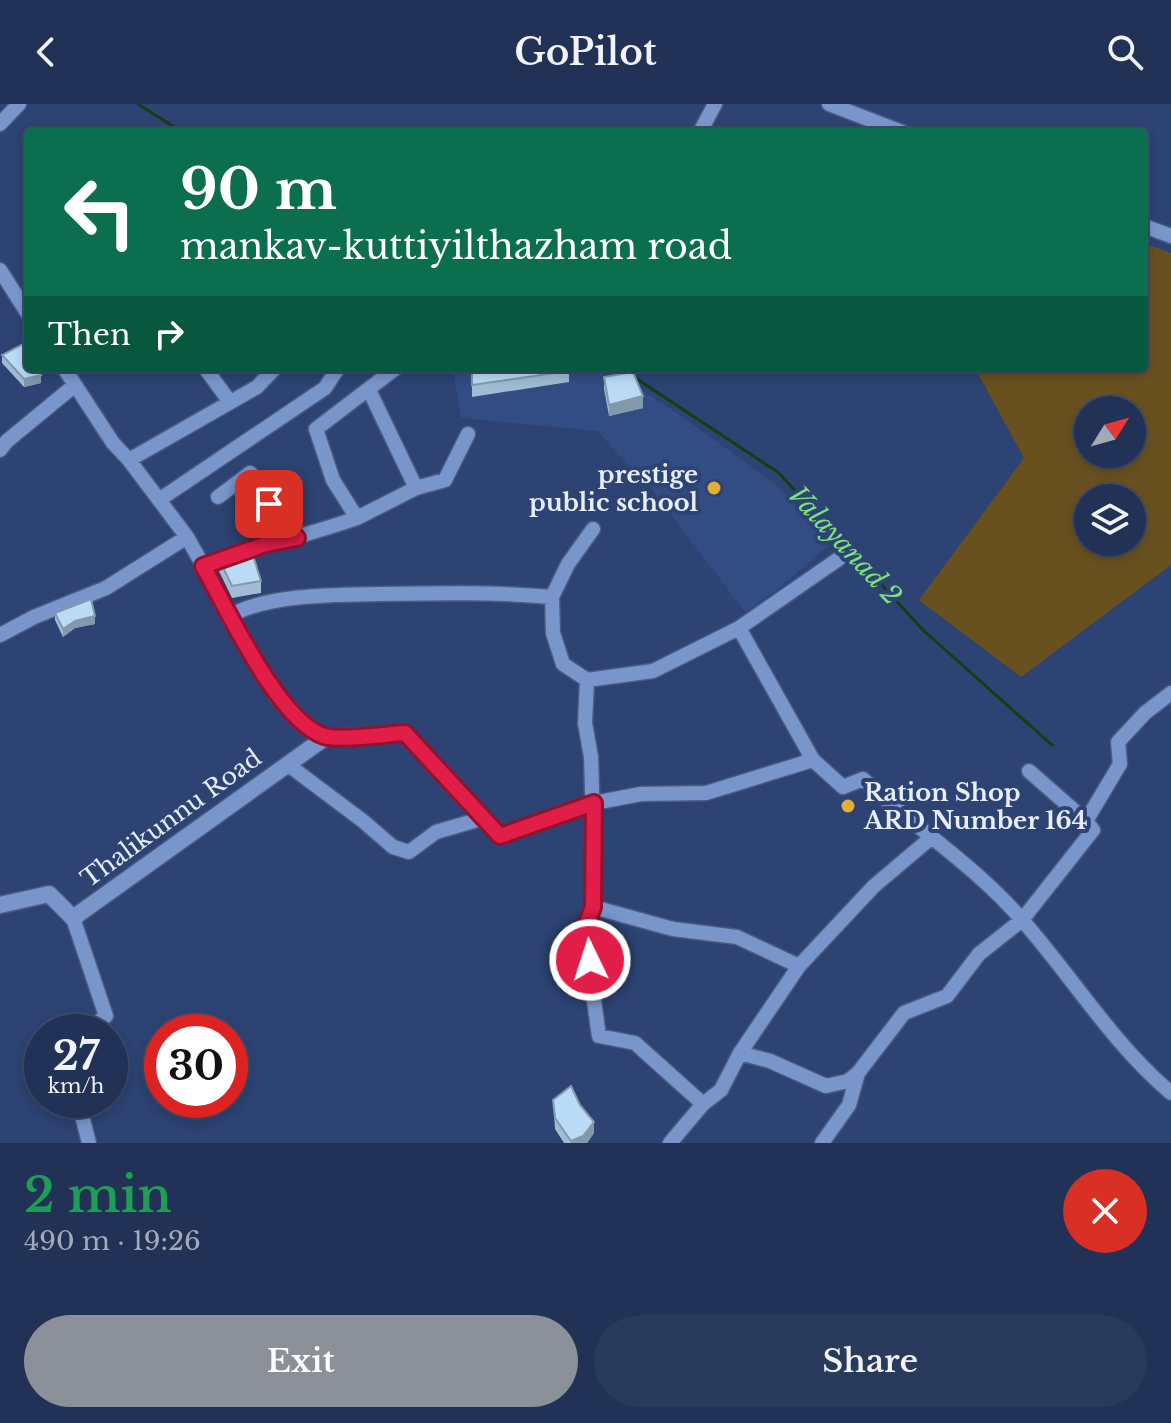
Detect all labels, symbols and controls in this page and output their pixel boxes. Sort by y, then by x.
icon: back [24,30,68,74]
text: GoPilot [514,30,657,75]
icon: search [1103,30,1147,74]
text: 90 m [180,155,337,224]
icon: left [48,160,152,264]
text: mankav-kuttiyilthazham road [180,224,732,269]
icon: right [147,312,191,356]
text: Then [48,316,131,353]
north arrow [1074,396,1146,468]
map controls [1074,396,1146,556]
place label: prestige public school [529,460,698,517]
pin [235,470,303,538]
marker: prestige public school [705,479,723,497]
water label: Valayanad 2 [782,479,908,611]
icon: arrive [247,482,291,526]
button: layers [1074,484,1146,556]
street label: Thalikunnu Road [75,743,267,893]
place label: Ration Shop ARD Number 164 [863,778,1088,835]
marker: Ration Shop ARD Number 164 [839,797,857,815]
position arrow [548,918,632,1002]
speed limit sign: 30 [144,1014,248,1118]
text: 27 [53,1031,99,1081]
text: km/h [48,1074,104,1098]
text: 2 min [24,1165,172,1225]
button: close [1063,1169,1147,1253]
text: 490 m · 19:26 [24,1225,201,1257]
button: Exit [24,1315,578,1407]
button: Share [594,1315,1147,1407]

